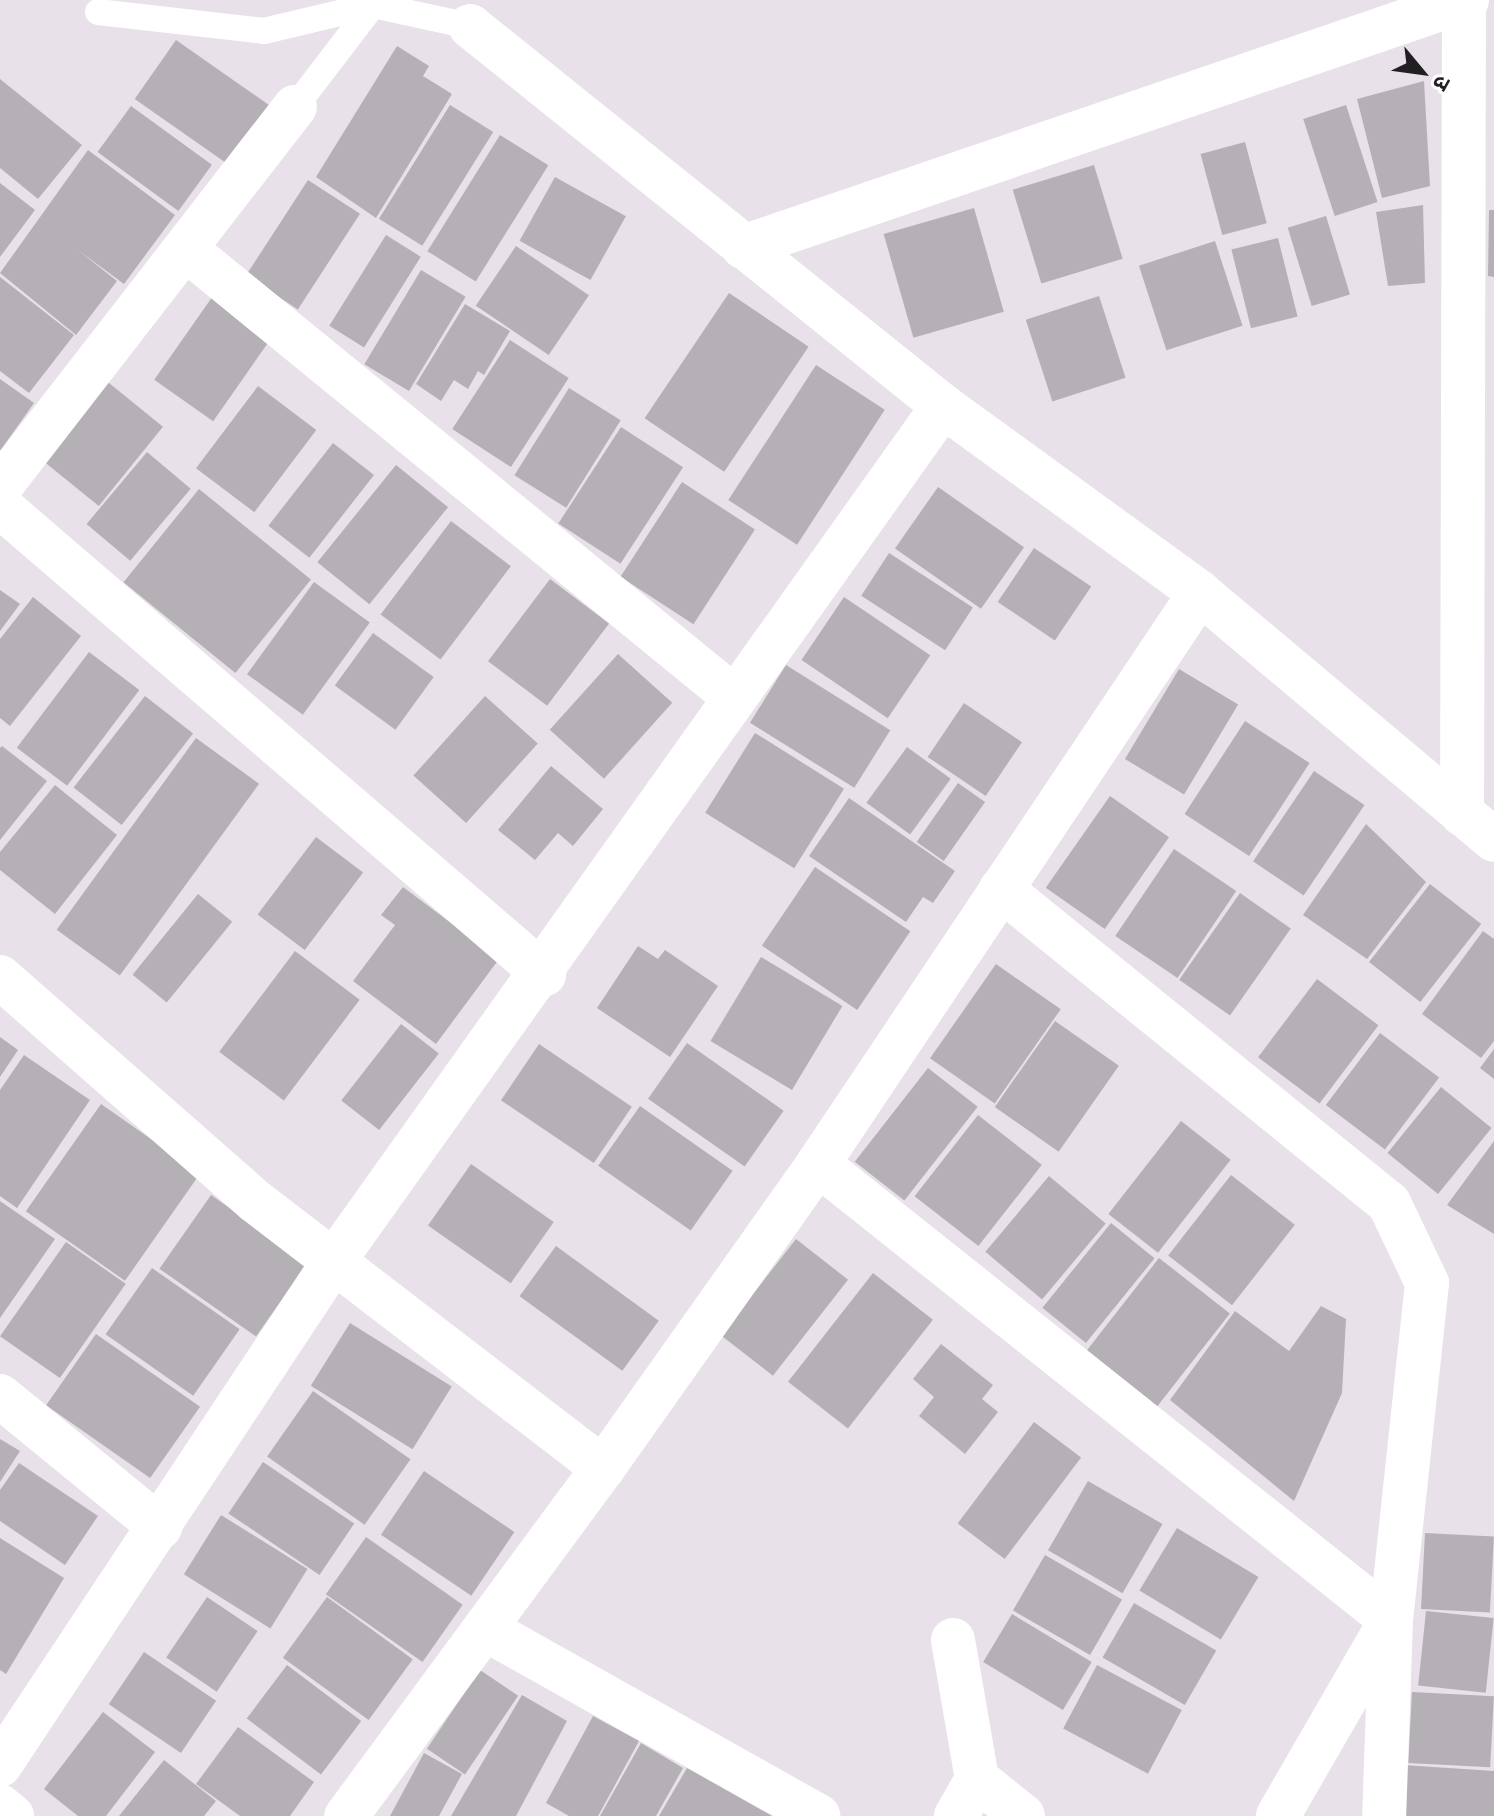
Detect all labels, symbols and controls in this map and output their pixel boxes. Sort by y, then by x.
north arrow [1382,32,1462,112]
text: उ [1428,72,1457,96]

